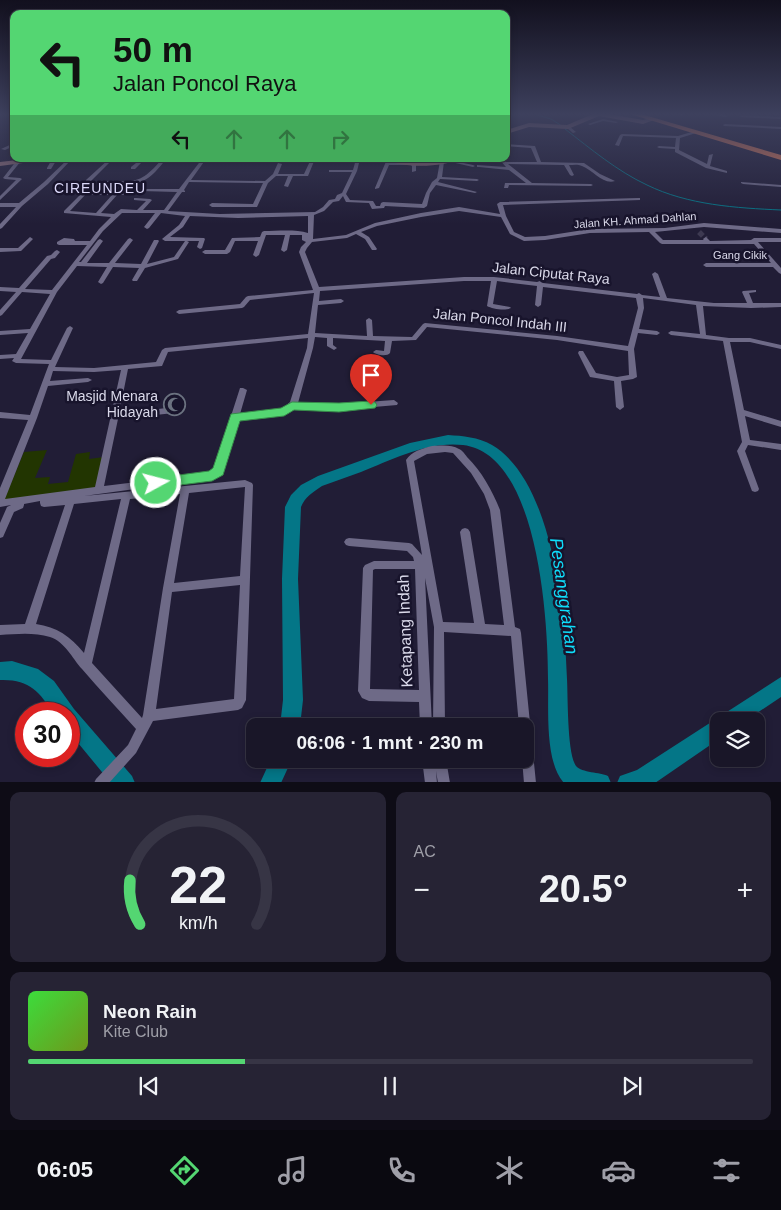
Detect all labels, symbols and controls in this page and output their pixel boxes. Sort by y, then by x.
icon: left [30,30,95,95]
text: 50 m [113,30,193,69]
text: Jalan Poncol Raya [113,71,296,96]
icon: left [167,125,195,153]
icon: ahead [220,125,248,153]
icon: ahead [273,125,301,153]
icon: right [326,125,354,153]
district label: CIREUNDEU [54,180,146,196]
street label: Jalan KH. Ahmad Dahlan [573,210,697,230]
street label: Gang Cikik [713,249,767,261]
street label: Jalan Ciputat Raya [491,259,611,287]
street label: Jalan Poncol Indah III [432,305,568,335]
pin [350,354,392,405]
icon: arrive [357,361,385,389]
place label: Masjid Menara Hidayah [66,388,158,420]
mosque icon: Masjid Menara Hidayah [162,392,186,416]
position arrow [129,456,181,508]
water label: Pesanggrahan [546,537,582,655]
street label: Ketapang Indah [395,574,415,688]
speed limit sign: 30 [15,702,80,767]
map controls [710,712,765,767]
button: layers [710,712,765,767]
text: 06:06 · 1 mnt · 230 m [297,732,483,753]
text: AC [414,843,436,860]
text: 22 [169,856,227,914]
text: 20.5° [539,868,628,910]
text: − [414,874,430,905]
text: + [737,874,753,905]
text: km/h [178,913,217,933]
text: Neon Rain [103,1001,197,1022]
text: Kite Club [103,1023,168,1040]
icon: previous [135,1072,163,1100]
icon: pause [376,1072,404,1100]
icon: next [618,1072,646,1100]
icon: directions [167,1153,202,1188]
icon: music [275,1153,310,1188]
icon: phone [384,1153,419,1188]
icon: climate [492,1153,527,1188]
icon: car [601,1153,636,1188]
icon: filters [709,1153,744,1188]
text: 06:05 [37,1157,93,1182]

